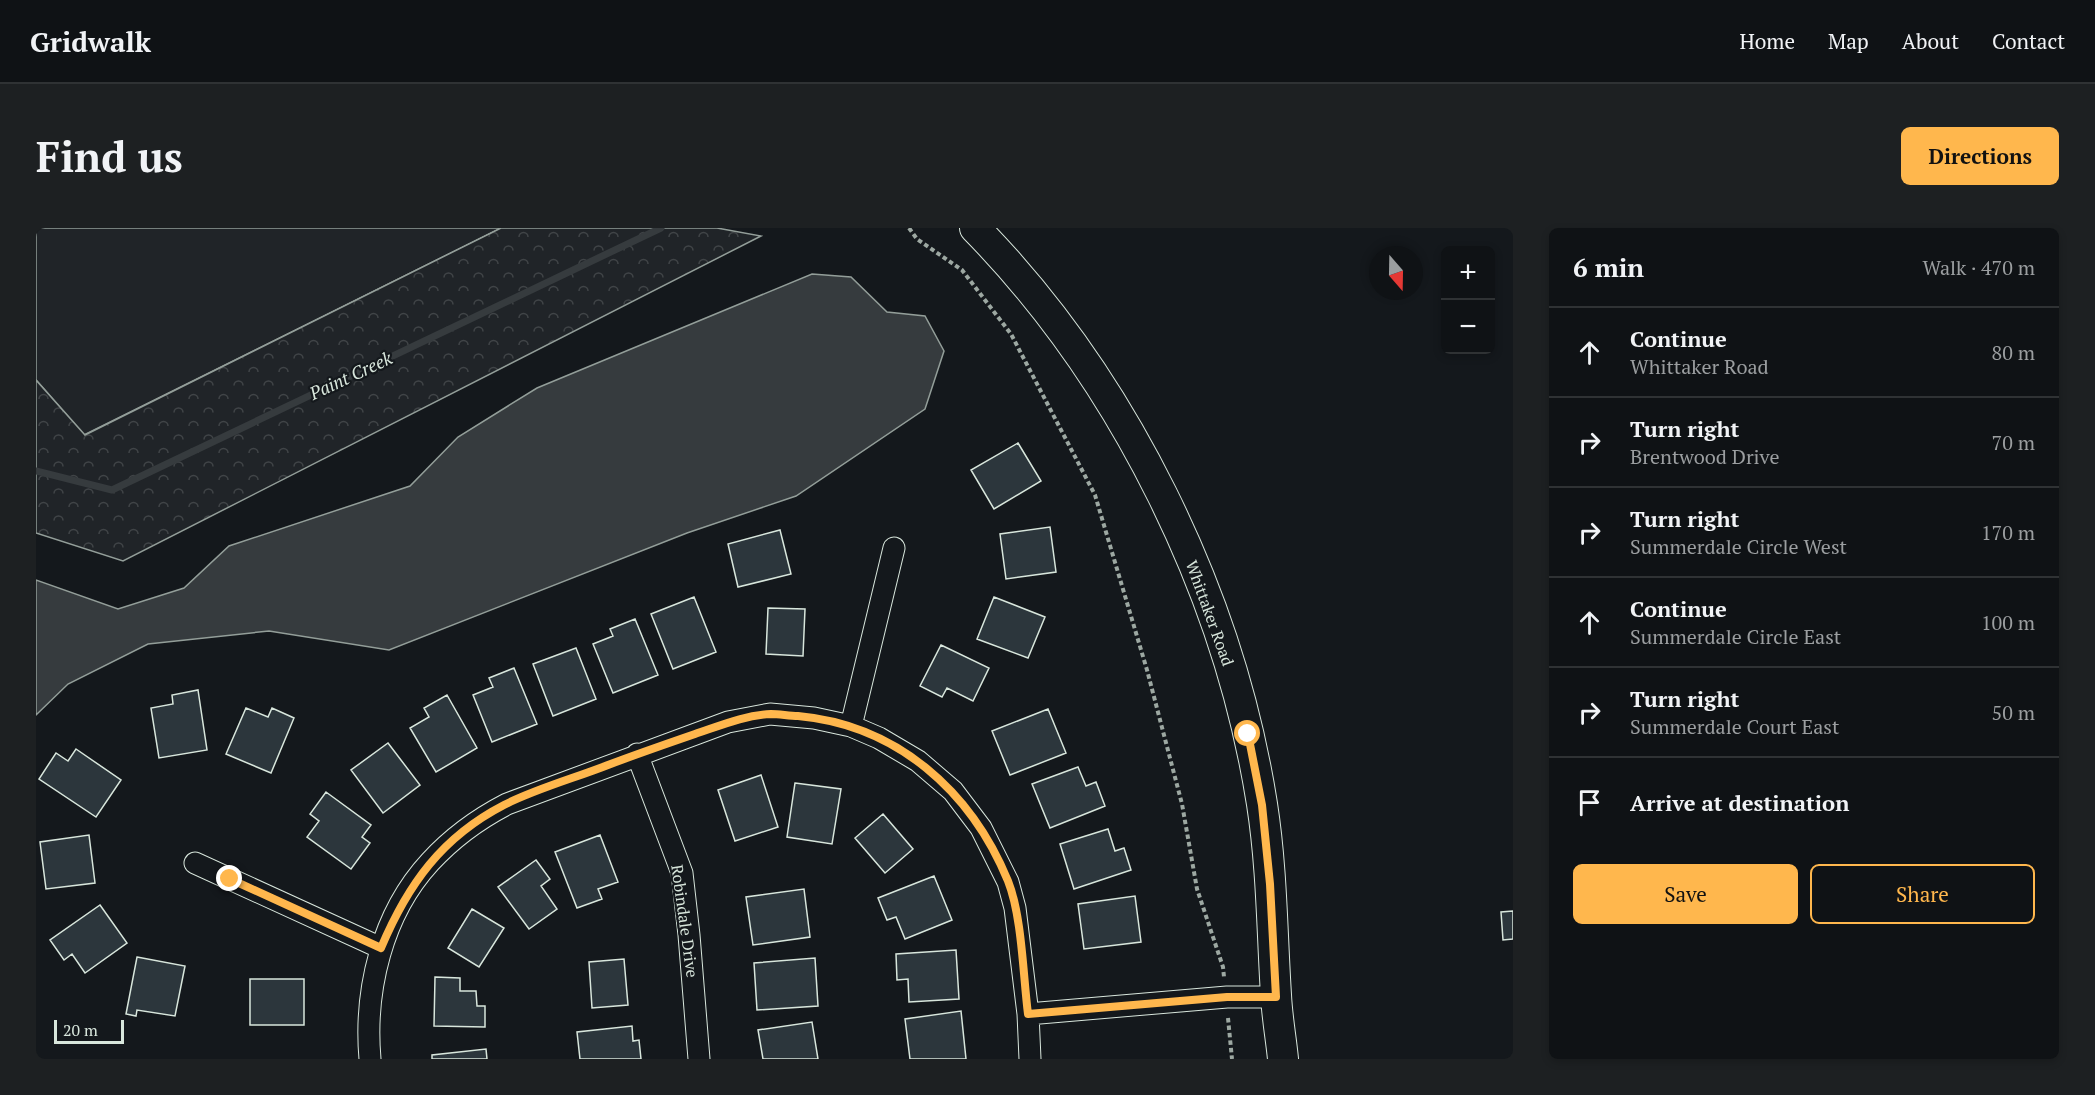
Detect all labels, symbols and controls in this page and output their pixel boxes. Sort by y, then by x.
text: Gridwalk [30,23,151,60]
text: Home [1739,27,1795,55]
text: Map [1828,27,1869,55]
text: About [1902,27,1959,55]
text: Contact [1992,27,2065,55]
button: Directions [1901,127,2059,185]
text: Find us [36,128,183,184]
north arrow [1369,246,1423,300]
map controls [1441,246,1495,354]
button: + [1441,246,1495,300]
text: 6 min [1573,250,1644,284]
text: Walk · 470 m [1923,254,2035,281]
button: − [1441,300,1495,354]
text: Continue [1630,324,1727,353]
icon: ahead [1573,336,1606,369]
text: 80 m [1992,339,2035,366]
water label: Paint Creek [304,345,396,405]
text: Whittaker Road [1630,353,1769,380]
text: Turn right [1630,414,1739,443]
icon: right [1573,426,1606,459]
text: 70 m [1992,429,2035,456]
text: Brentwood Drive [1630,443,1779,470]
text: Turn right [1630,504,1739,533]
icon: right [1573,516,1606,549]
text: 170 m [1981,519,2035,546]
text: Summerdale Circle West [1630,533,1847,560]
street label: Whittaker Road [1181,557,1239,669]
text: Continue [1630,594,1727,623]
icon: ahead [1573,606,1606,639]
text: 100 m [1981,609,2035,636]
text: Summerdale Circle East [1630,623,1841,650]
text: Turn right [1630,684,1739,713]
icon: right [1573,696,1606,729]
text: 50 m [1992,699,2035,726]
text: Summerdale Court East [1630,713,1839,740]
route start [1234,720,1260,746]
icon: arrive [1573,786,1606,819]
text: Arrive at destination [1630,788,1849,817]
street label: Robindale Drive [666,863,704,979]
button: Save [1573,864,1798,924]
button: Share [1810,864,2035,924]
route end [216,865,242,891]
scale bar [54,1017,124,1044]
text: 20 m [63,1019,98,1041]

